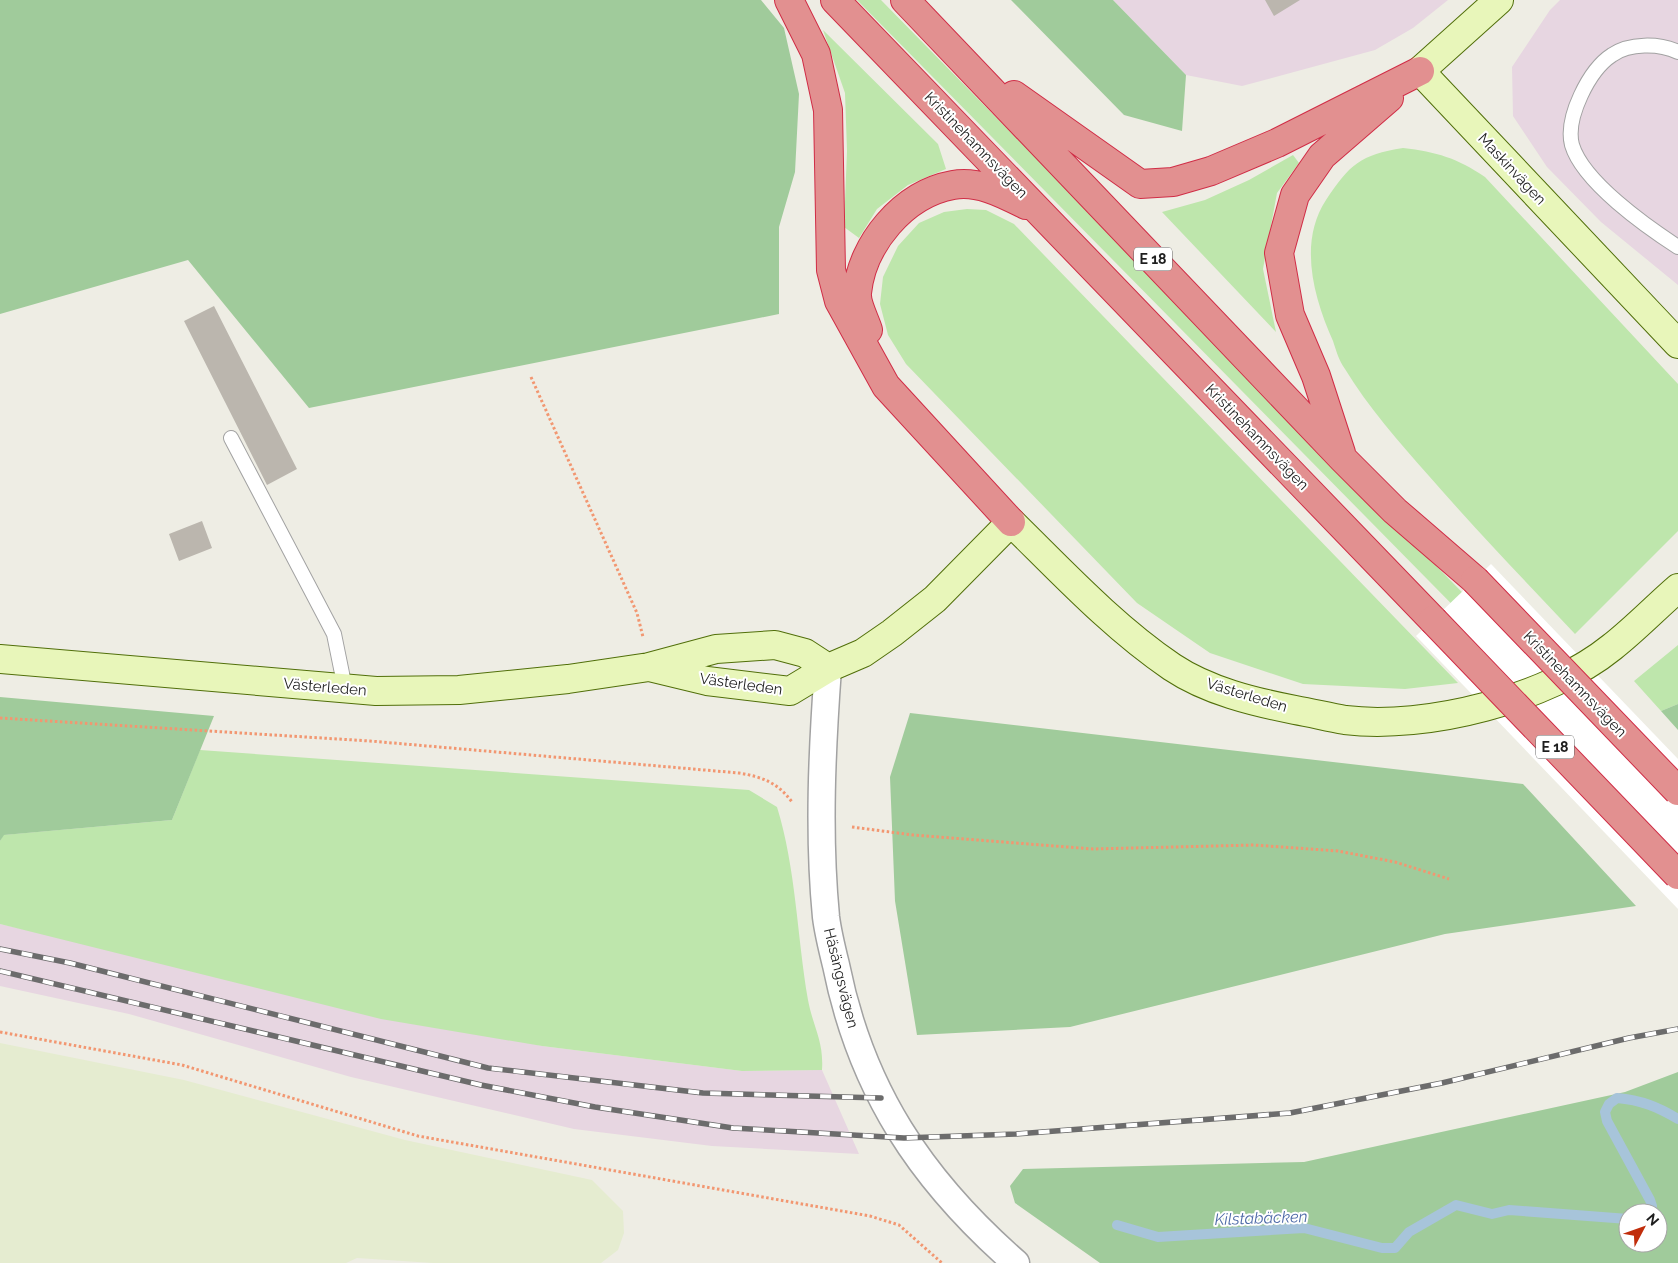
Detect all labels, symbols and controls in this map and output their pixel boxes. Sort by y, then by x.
street label: Kristinehamnsvägen [921,88,1031,202]
street label: Maskinvägen [1474,130,1550,208]
road number: E 18 [1134,248,1172,270]
street label: Kristinehamnsvägen [1202,380,1312,494]
street label: Kristinehamnsvägen [1520,627,1630,741]
street label: Västerleden [698,669,784,699]
street label: Västerleden [283,674,367,700]
street label: Västerleden [1204,674,1290,716]
road number: E 18 [1536,736,1574,759]
street label: Häsängsvägen [820,926,862,1030]
north arrow [1618,1203,1668,1253]
water label: Kilstabäcken [1214,1207,1308,1229]
text: N [1643,1210,1662,1229]

